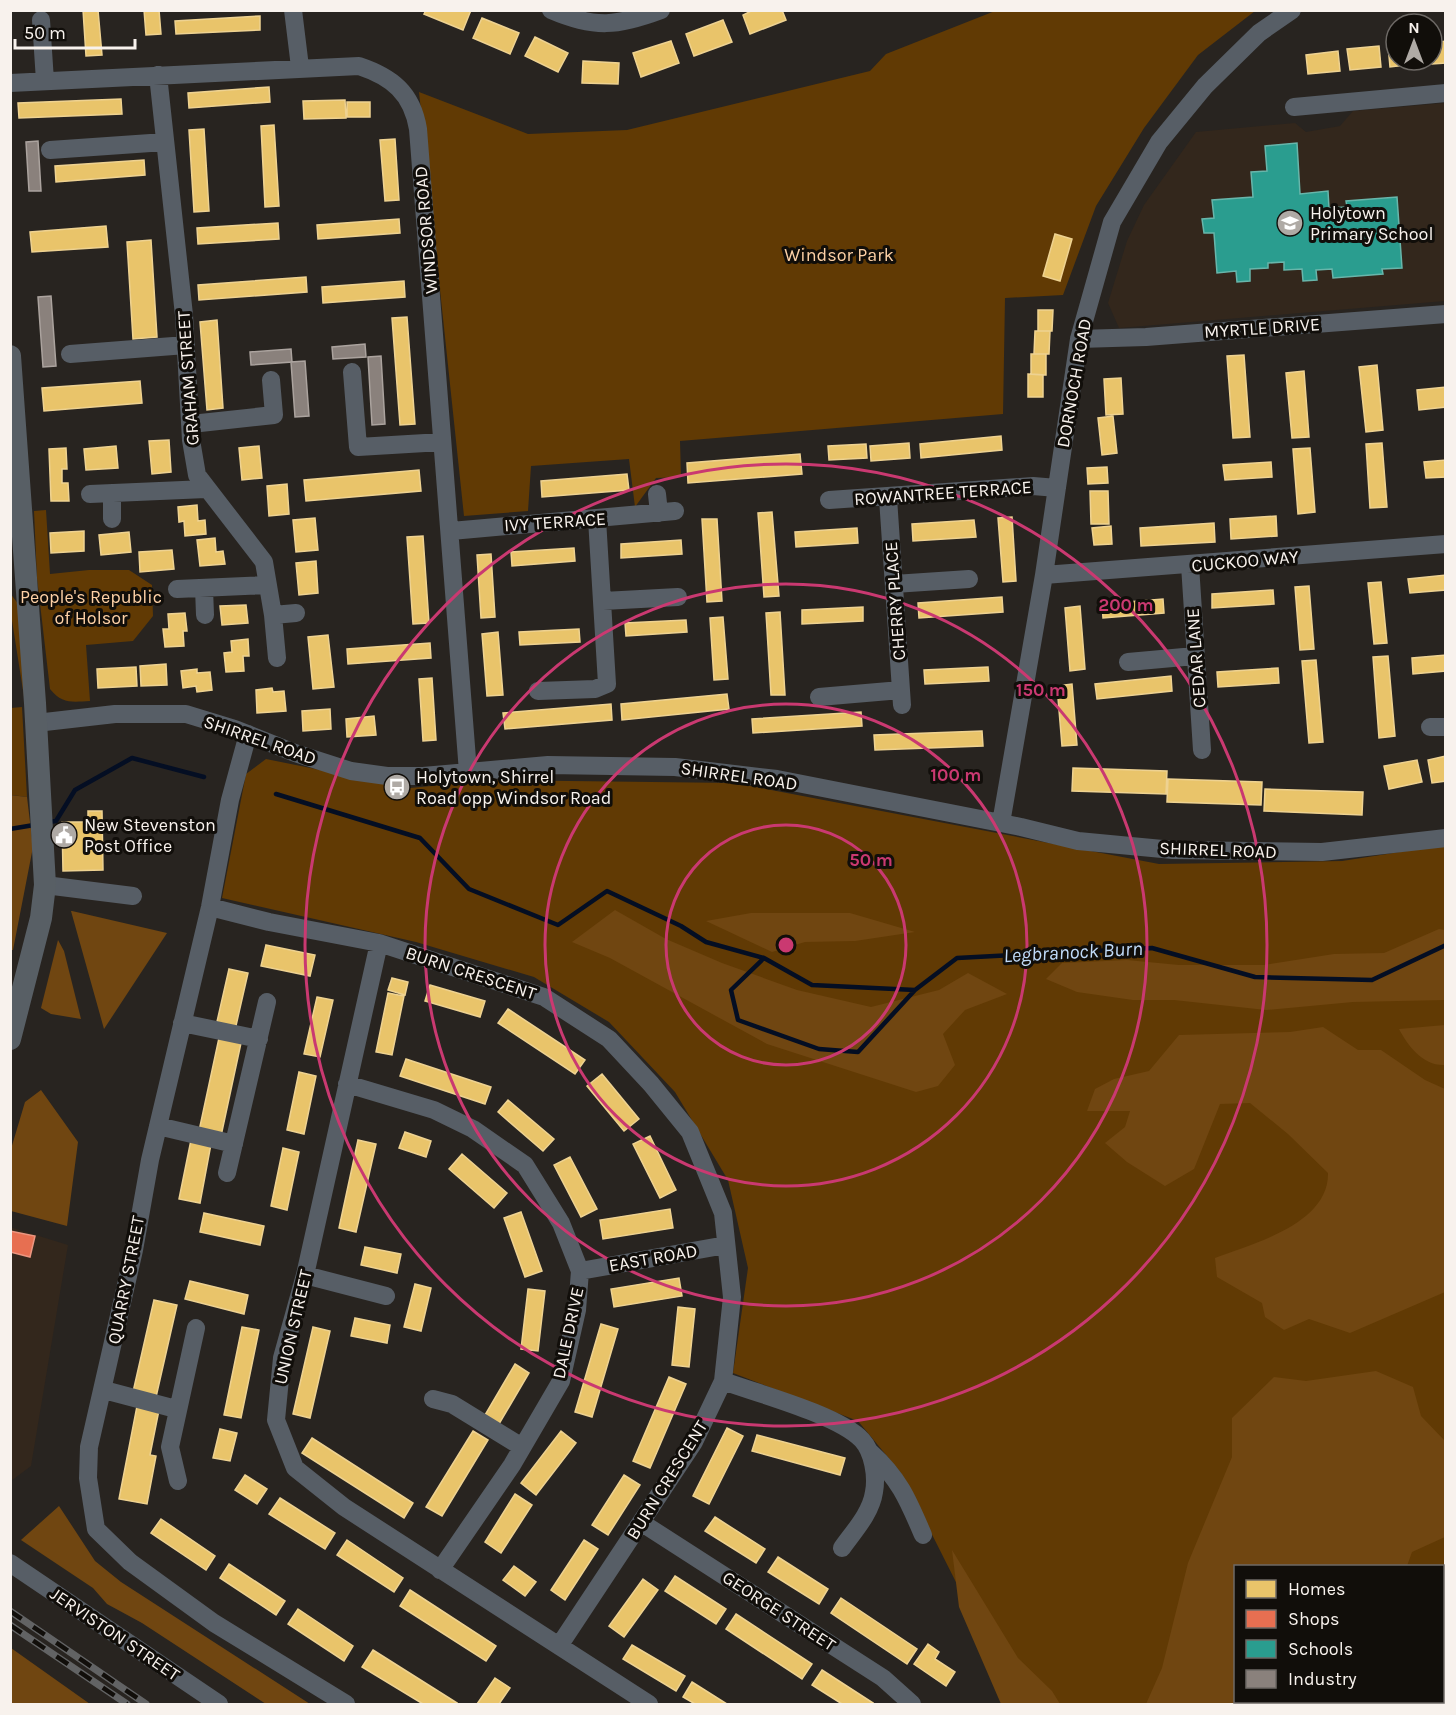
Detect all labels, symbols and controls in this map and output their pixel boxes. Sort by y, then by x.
scale bar [15,12,135,50]
north arrow [1384,12,1444,72]
text: N [1408,18,1420,37]
text: 50 m [24,22,66,44]
street label: WINDSOR ROAD [409,165,443,295]
place label: Holytown Primary School [1310,202,1434,245]
school or university icon: Holytown Primary School [1275,208,1305,238]
park label: Windsor Park [784,244,894,266]
street label: GRAHAM STREET [172,310,204,446]
street label: MYRTLE DRIVE [1203,313,1321,343]
street label: DORNOCH ROAD [1052,317,1096,449]
street label: ROWANTREE TERRACE [853,476,1033,510]
street label: IVY TERRACE [503,507,607,537]
street label: CHERRY PLACE [880,541,910,661]
street label: CUCKOO WAY [1190,545,1300,577]
park label: People's Republic of Holsor [20,586,162,629]
text: 200 m [1098,594,1154,616]
street label: CEDAR LANE [1182,607,1210,709]
text: 150 m [1016,679,1066,701]
street label: SHIRREL ROAD [201,710,319,770]
street label: SHIRREL ROAD [679,757,799,795]
text: 100 m [931,764,981,786]
place label: Holytown, Shirrel Road opp Windsor Road [416,766,611,809]
bus stop icon: Holytown, Shirrel Road opp Windsor Road [382,772,412,802]
place label: New Stevenston Post Office [84,814,216,857]
public building icon: New Stevenston Post Office [49,820,79,850]
street label: SHIRREL ROAD [1159,837,1277,863]
text: 50 m [849,849,893,871]
centre of rings [776,935,796,955]
water label: Legbranock Burn [1003,937,1143,967]
street label: BURN CRESCENT [403,942,539,1004]
street label: QUARRY STREET [103,1214,149,1346]
street label: EAST ROAD [607,1239,699,1277]
street label: UNION STREET [269,1267,317,1387]
street label: DALE DRIVE [548,1285,588,1381]
street label: BURN CRESCENT [622,1416,712,1544]
legend [1234,1565,1444,1703]
street label: GEORGE STREET [718,1566,840,1656]
text: Homes [1288,1578,1345,1600]
street label: JERVISTON STREET [46,1582,184,1686]
text: Shops [1288,1608,1340,1630]
text: Schools [1288,1638,1353,1660]
text: Industry [1288,1668,1357,1690]

